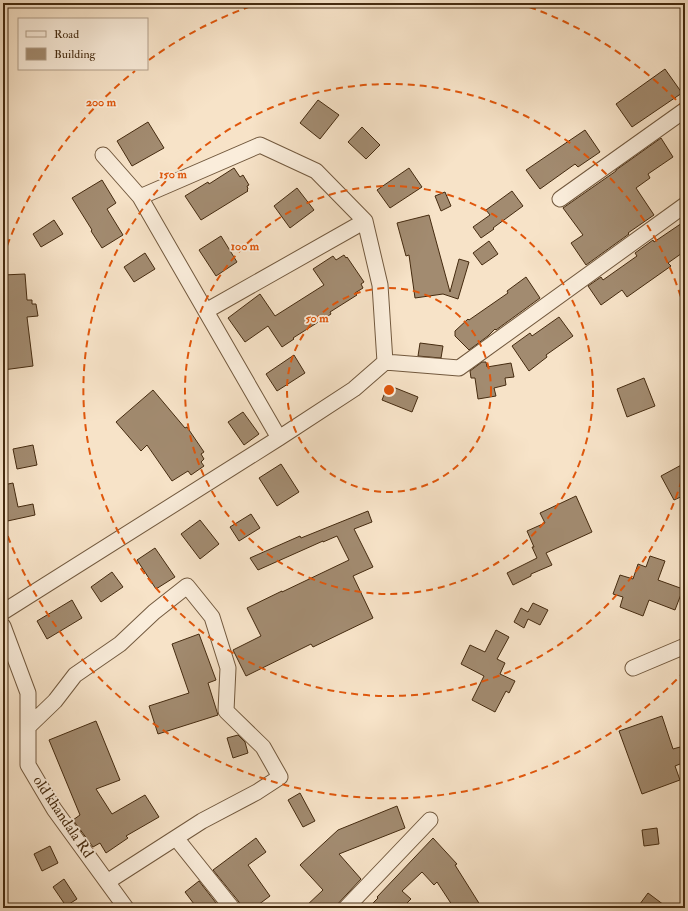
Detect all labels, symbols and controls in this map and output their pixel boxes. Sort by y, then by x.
legend [18,18,148,70]
text: Road [54,27,79,42]
text: Building [54,47,97,62]
text: 200 m [86,95,117,110]
text: 150 m [159,167,187,182]
text: 100 m [231,239,260,254]
text: 50 m [305,311,329,326]
centre of rings [382,383,396,397]
street label: old khandala Rd [29,772,98,862]

